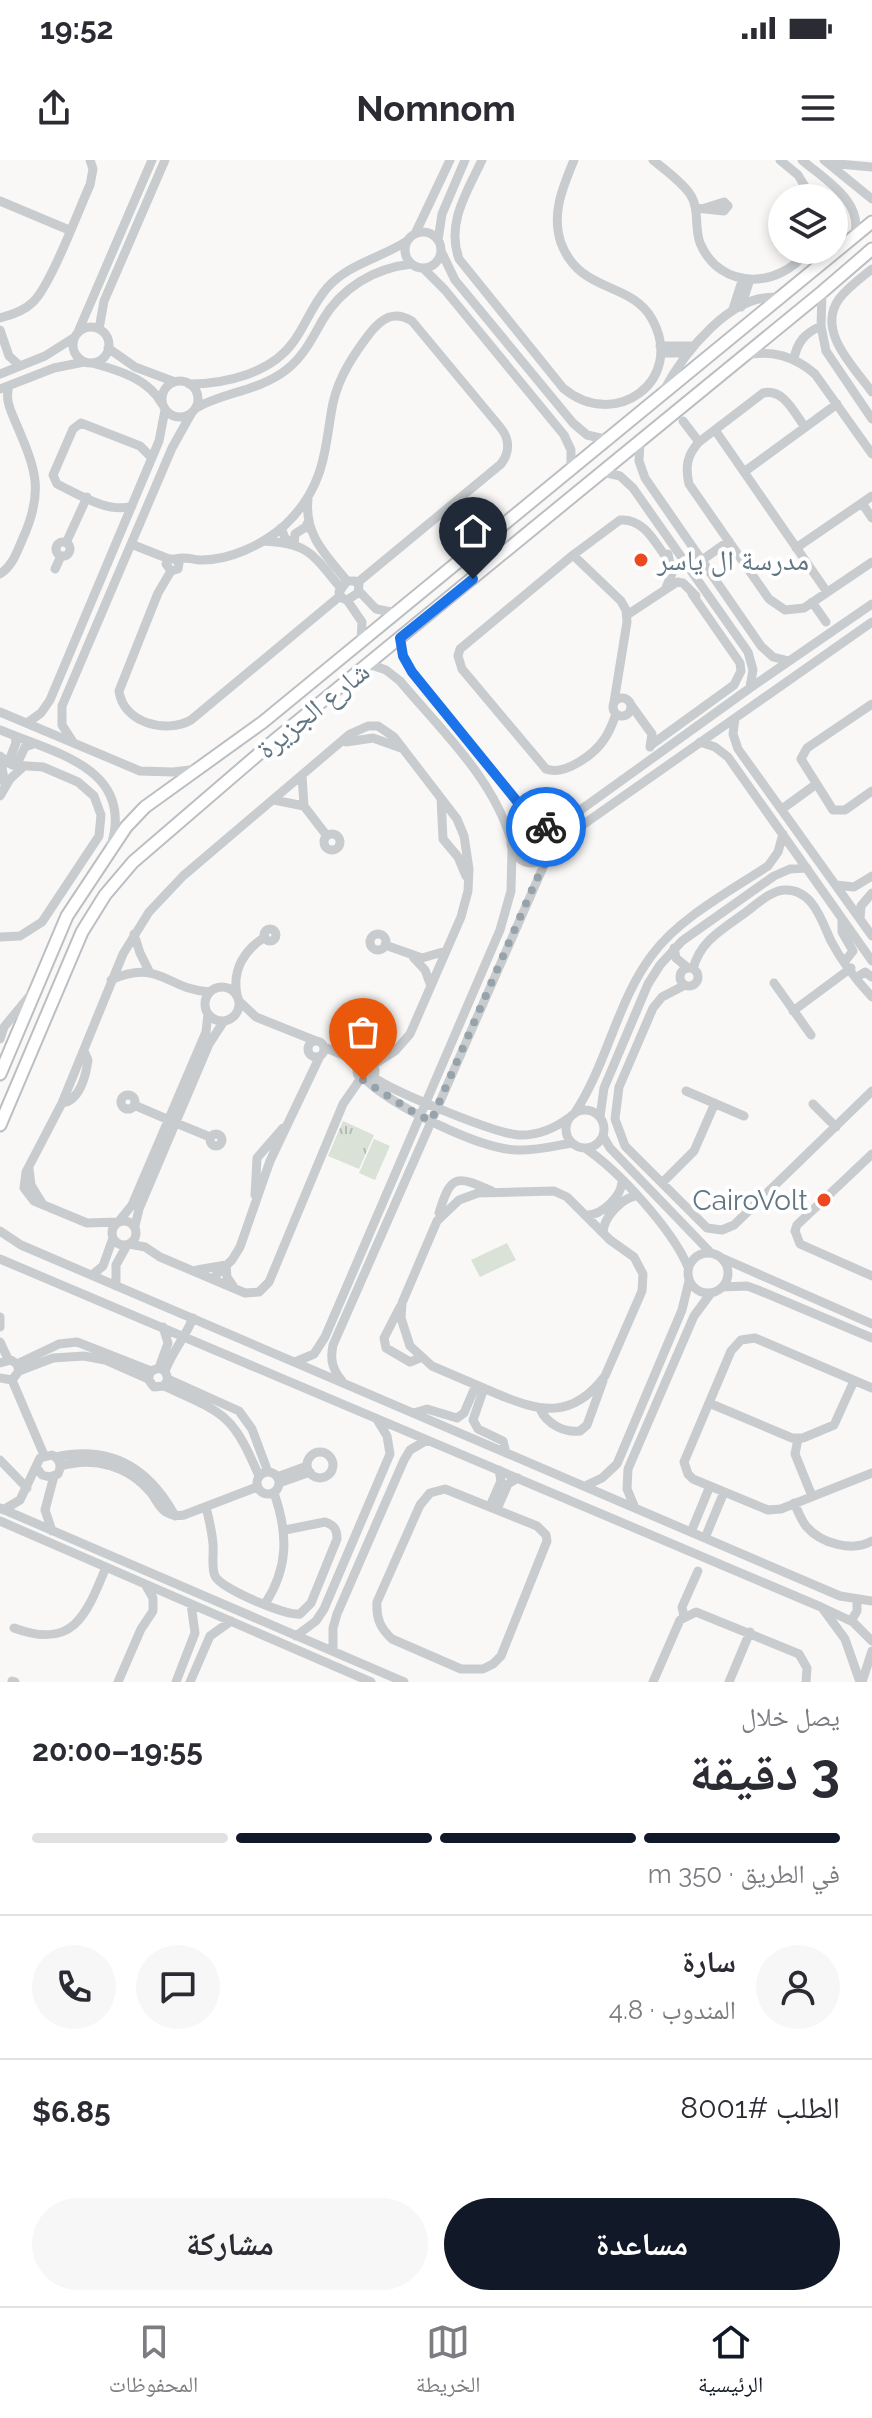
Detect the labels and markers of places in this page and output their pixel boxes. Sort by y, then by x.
pin [439,497,507,579]
place label: مدرسة ال ياسر [656,544,809,577]
marker: مدرسة ال ياسر [632,551,650,569]
pin [329,998,397,1080]
place label: CairoVolt [692,1184,809,1217]
marker: CairoVolt [815,1191,833,1209]

